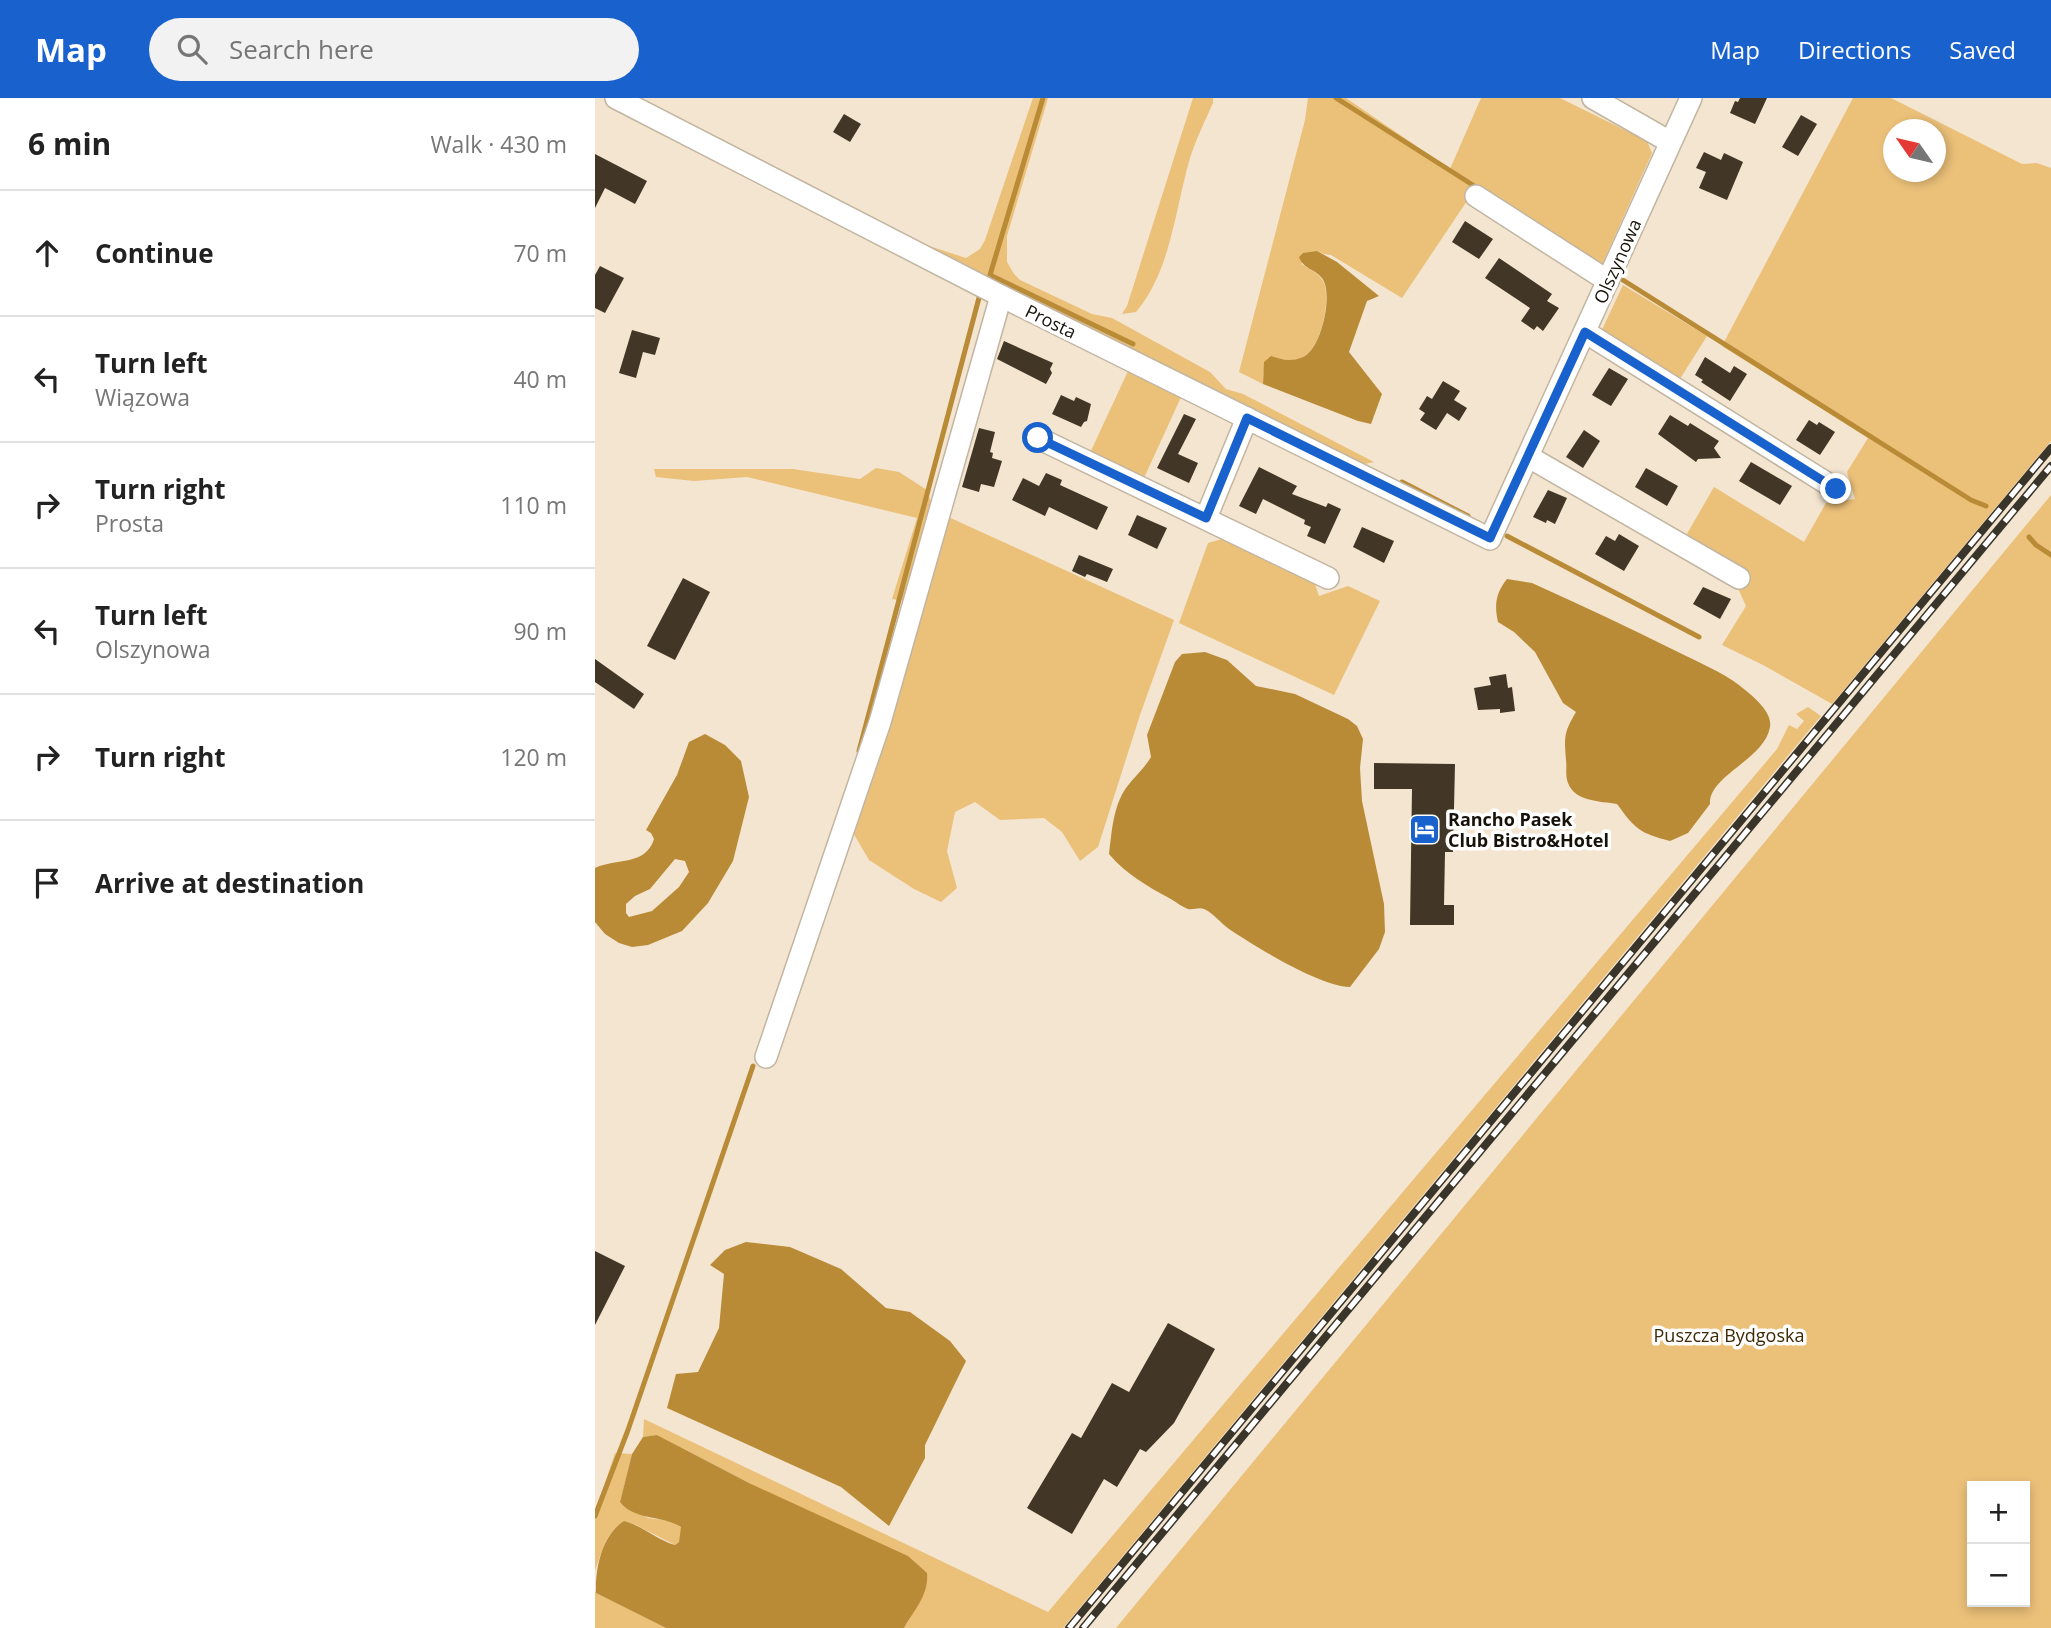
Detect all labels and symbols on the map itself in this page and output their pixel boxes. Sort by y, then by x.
north arrow [1883,119,1946,182]
street label: Olszynowa [1588,215,1646,307]
street label: Prosta [1021,298,1081,344]
route start [1022,422,1053,453]
route end [1820,473,1851,504]
place label: Rancho Pasek Club Bistro&Hotel [1448,807,1609,852]
hotel icon: Rancho Pasek Club Bistro&Hotel [1408,812,1442,846]
park label: Puszcza Bydgoska [1654,1323,1804,1347]

